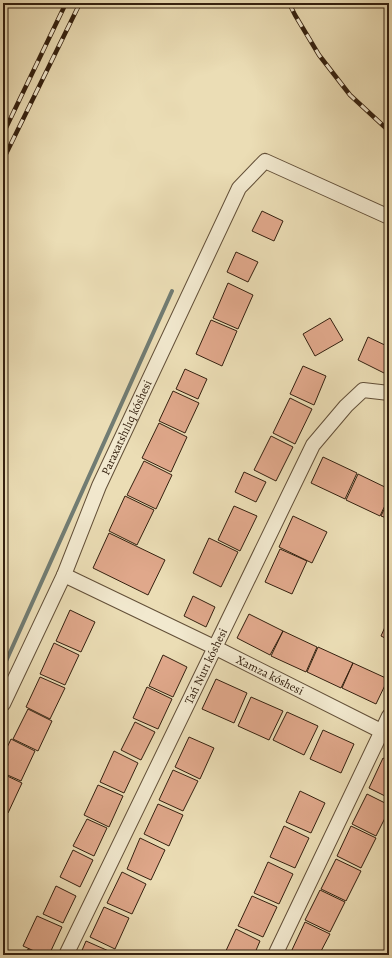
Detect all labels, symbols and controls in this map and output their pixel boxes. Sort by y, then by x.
street label: Paraxatshılıq kóshesi [97,377,156,478]
street label: Tań Nurı kóshesi [181,625,231,707]
street label: Xamza kóshesi [234,651,306,699]

